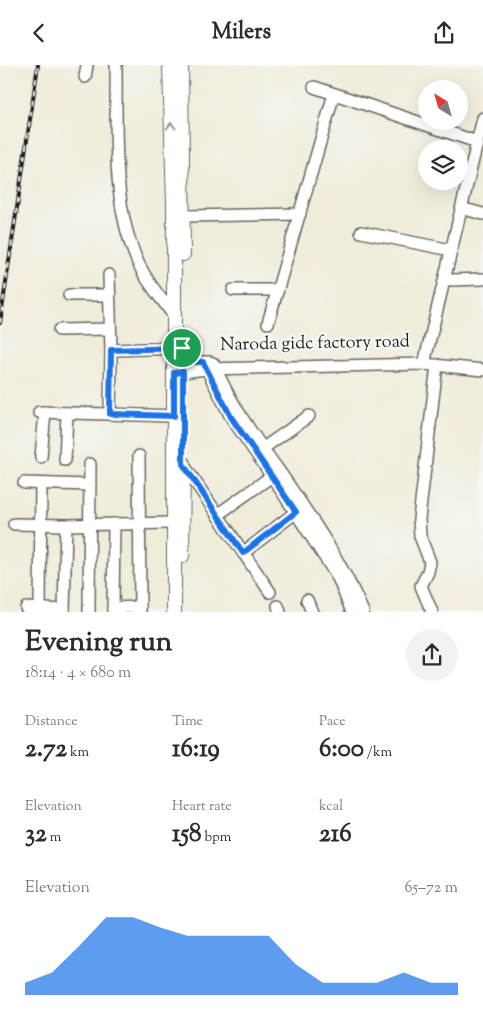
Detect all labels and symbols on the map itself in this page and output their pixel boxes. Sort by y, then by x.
north arrow [418,80,468,130]
one-way arrow [166,122,176,130]
pin [161,327,203,369]
street label: Naroda gidc factory road [220,329,410,359]

